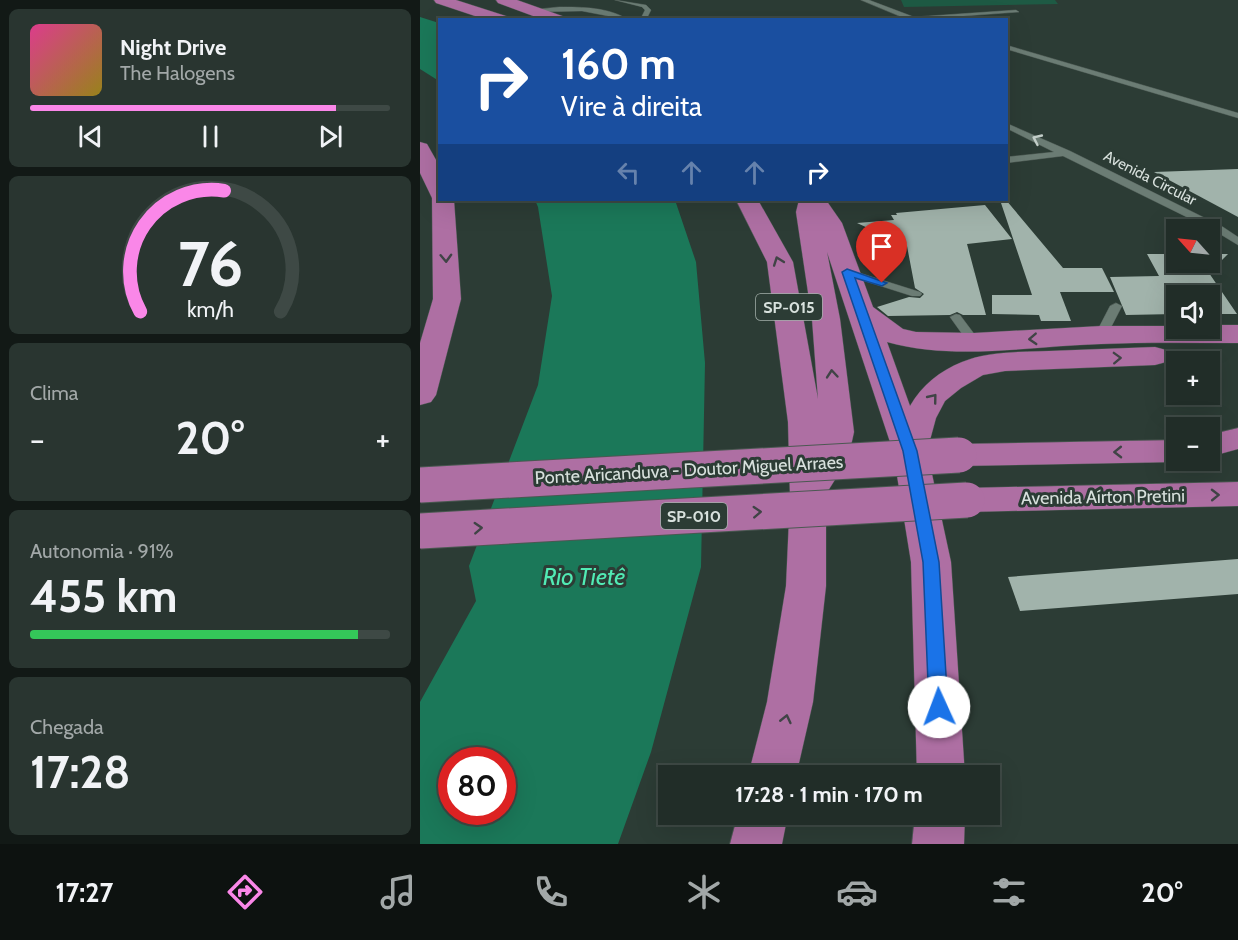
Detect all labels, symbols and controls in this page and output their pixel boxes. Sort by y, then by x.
text: Night Drive [120,34,226,61]
text: 160 m [561,38,676,90]
icon: right [462,42,540,120]
text: The Halogens [120,61,235,85]
text: Vire à direita [561,90,702,123]
icon: previous [74,120,107,153]
icon: pause [194,120,227,153]
icon: next [314,120,347,153]
one-way arrow [1032,135,1043,147]
street label: Avenida Circular [1101,147,1200,209]
icon: left [612,156,645,189]
icon: ahead [675,156,708,189]
icon: ahead [738,156,771,189]
icon: right [801,156,834,189]
north arrow [1166,219,1220,273]
map controls [1166,219,1220,471]
pin [856,221,907,283]
text: 76 [177,226,243,302]
icon: arrive [865,230,898,263]
one-way arrow [439,253,452,262]
one-way arrow [772,256,785,267]
button: sound [1166,285,1220,339]
road number: SP-015 [756,294,822,320]
text: km/h [187,296,233,322]
one-way arrow [1028,332,1037,345]
one-way arrow [1112,351,1121,364]
button: + [1166,351,1220,405]
one-way arrow [826,369,839,379]
text: Clima [30,381,78,405]
one-way arrow [925,394,936,405]
text: 20° [176,411,244,465]
button: − [1166,417,1220,471]
text: − [30,419,45,459]
text: + [375,419,390,459]
one-way arrow [1113,446,1122,458]
street label: Ponte Aricanduva - Doutor Miguel Arraes [534,451,844,489]
street label: Avenida Aírton Pretini [1021,485,1185,509]
one-way arrow [1210,488,1219,501]
road number: SP-010 [661,503,727,529]
one-way arrow [752,506,761,519]
one-way arrow [474,521,483,534]
text: Autonomia · 91% [30,539,173,563]
water label: Rio Tietê [543,562,625,591]
text: 455 km [30,569,177,623]
position arrow [907,675,971,739]
one-way arrow [778,714,791,724]
text: Chegada [30,715,104,739]
text: 17:28 [30,745,131,799]
speed limit sign: 80 [438,747,516,825]
text: 17:28 · 1 min · 170 m [735,781,923,808]
icon: directions [224,871,266,913]
icon: music [377,871,419,913]
icon: phone [530,871,572,913]
icon: climate [683,871,725,913]
icon: car [836,871,878,913]
icon: filters [988,871,1030,913]
text: 17:27 [55,876,113,909]
text: 20° [1141,876,1183,909]

